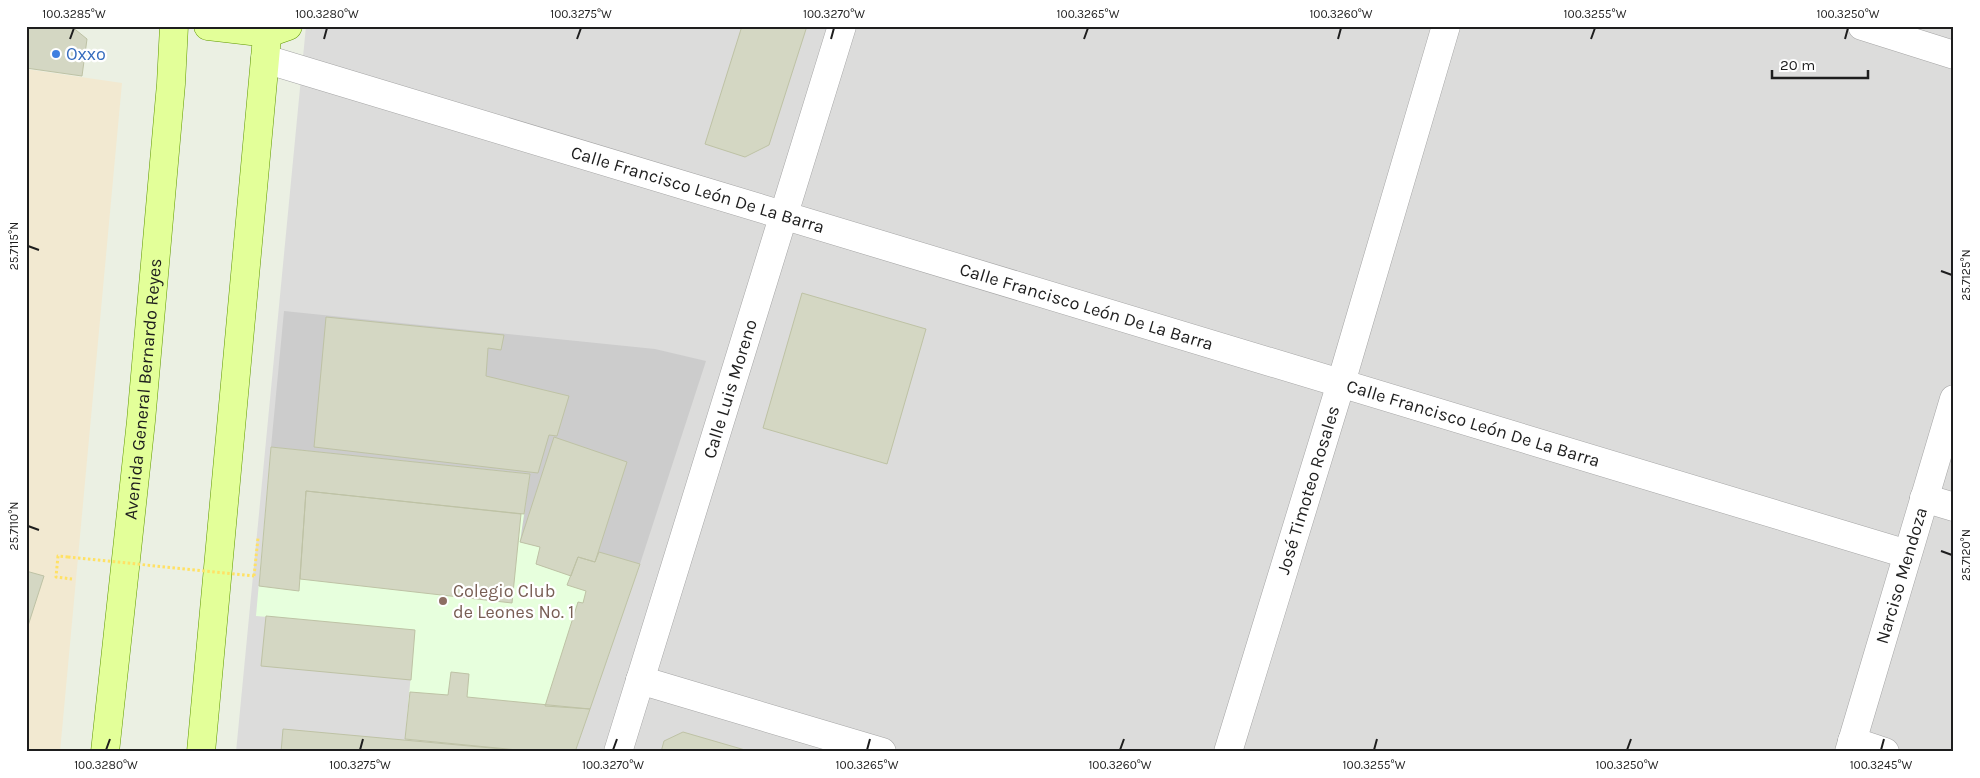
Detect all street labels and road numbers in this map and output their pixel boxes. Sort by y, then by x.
street label: Calle Francisco León De La Barra [568,141,827,238]
street label: Avenida General Bernardo Reyes [119,257,166,521]
street label: Calle Francisco León De La Barra [957,258,1216,355]
street label: Calle Luis Moreno [698,317,762,461]
street label: Calle Francisco León De La Barra [1344,375,1603,472]
street label: José Timoteo Rosales [1272,403,1344,577]
street label: Narciso Mendoza [1871,505,1932,647]

